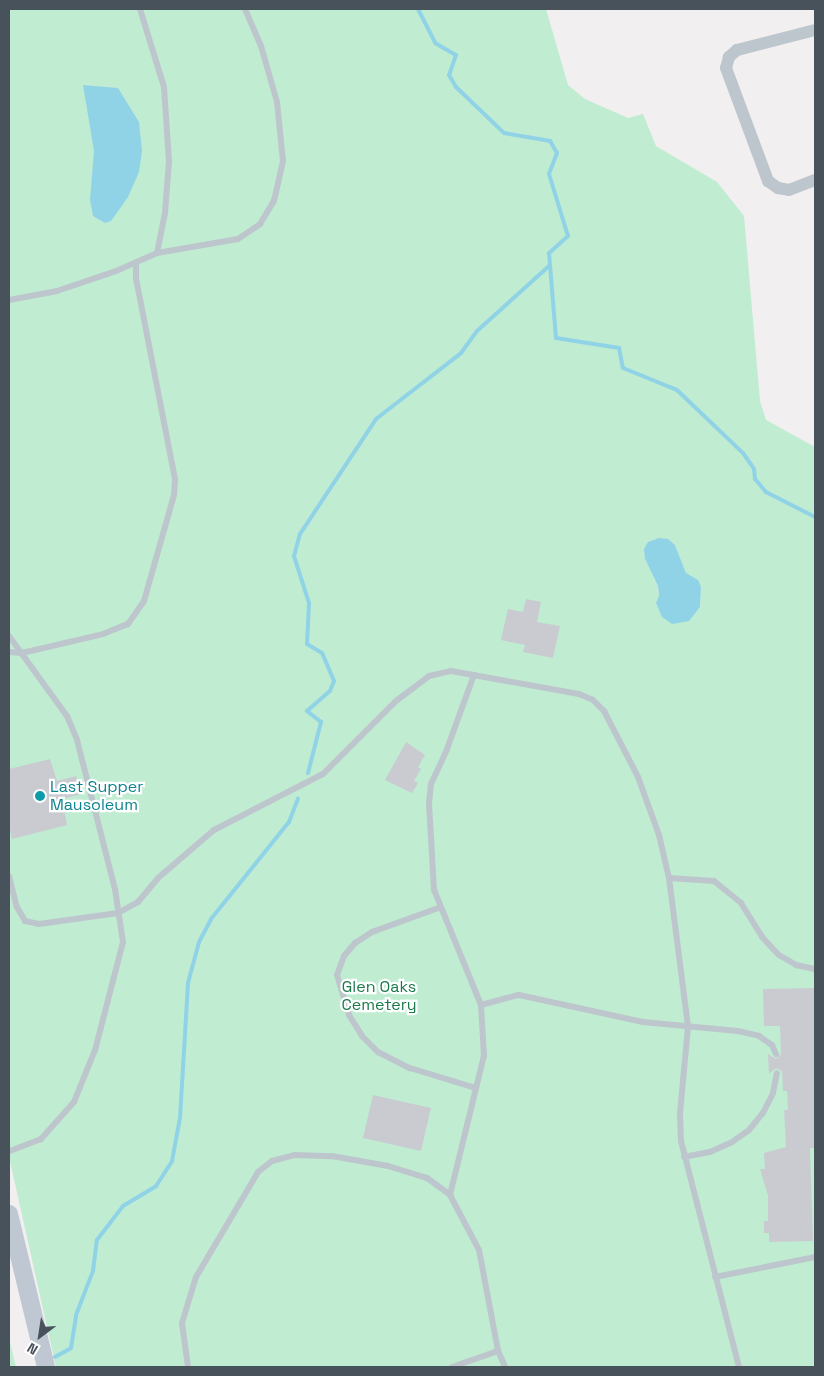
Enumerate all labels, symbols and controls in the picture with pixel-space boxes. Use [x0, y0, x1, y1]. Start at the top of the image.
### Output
place label: Last Supper Mausoleum [50, 777, 143, 815]
marker: Last Supper Mausoleum [34, 790, 46, 802]
park label: Glen Oaks Cemetery [341, 977, 417, 1015]
north arrow [15, 1311, 65, 1361]
text: N [24, 1339, 41, 1359]

